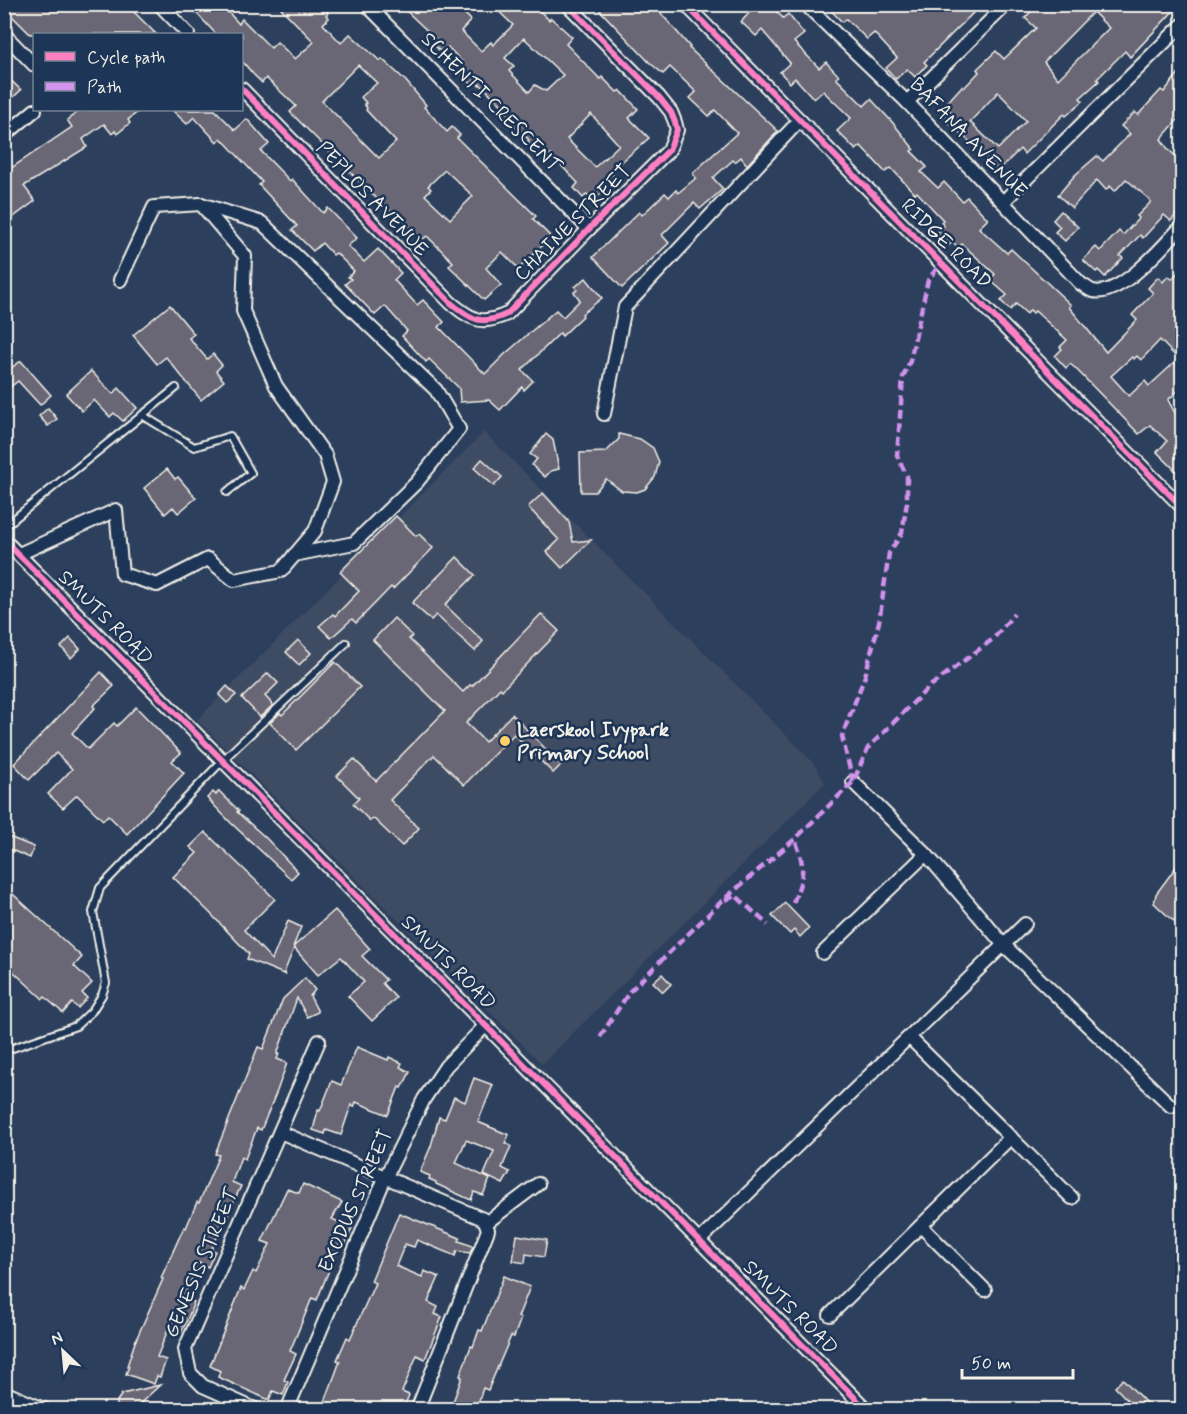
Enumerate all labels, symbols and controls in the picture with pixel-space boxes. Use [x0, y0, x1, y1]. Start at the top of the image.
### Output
street label: SCHENTI CRESCENT [415, 27, 568, 180]
legend [33, 33, 243, 111]
text: Cycle path [87, 46, 165, 70]
street label: BAFANA AVENUE [903, 72, 1033, 204]
text: Path [87, 76, 122, 100]
street label: PEPLOS AVENUE [310, 135, 434, 263]
street label: CHAINE STREET [509, 159, 637, 287]
street label: RIDGE ROAD [895, 193, 997, 295]
street label: SMUTS ROAD [51, 564, 159, 672]
place label: Laerskool Ivypark Primary School [517, 717, 669, 767]
marker: Laerskool Ivypark Primary School [498, 734, 512, 748]
street label: SMUTS ROAD [394, 909, 502, 1017]
street label: EXODUS STREET [312, 1125, 400, 1277]
street label: GENESIS STREET [158, 1183, 246, 1342]
street label: SMUTS ROAD [736, 1254, 844, 1362]
north arrow [33, 1321, 93, 1381]
text: N [48, 1327, 66, 1351]
scale bar [962, 1342, 1073, 1380]
text: 50 m [971, 1352, 1011, 1376]

